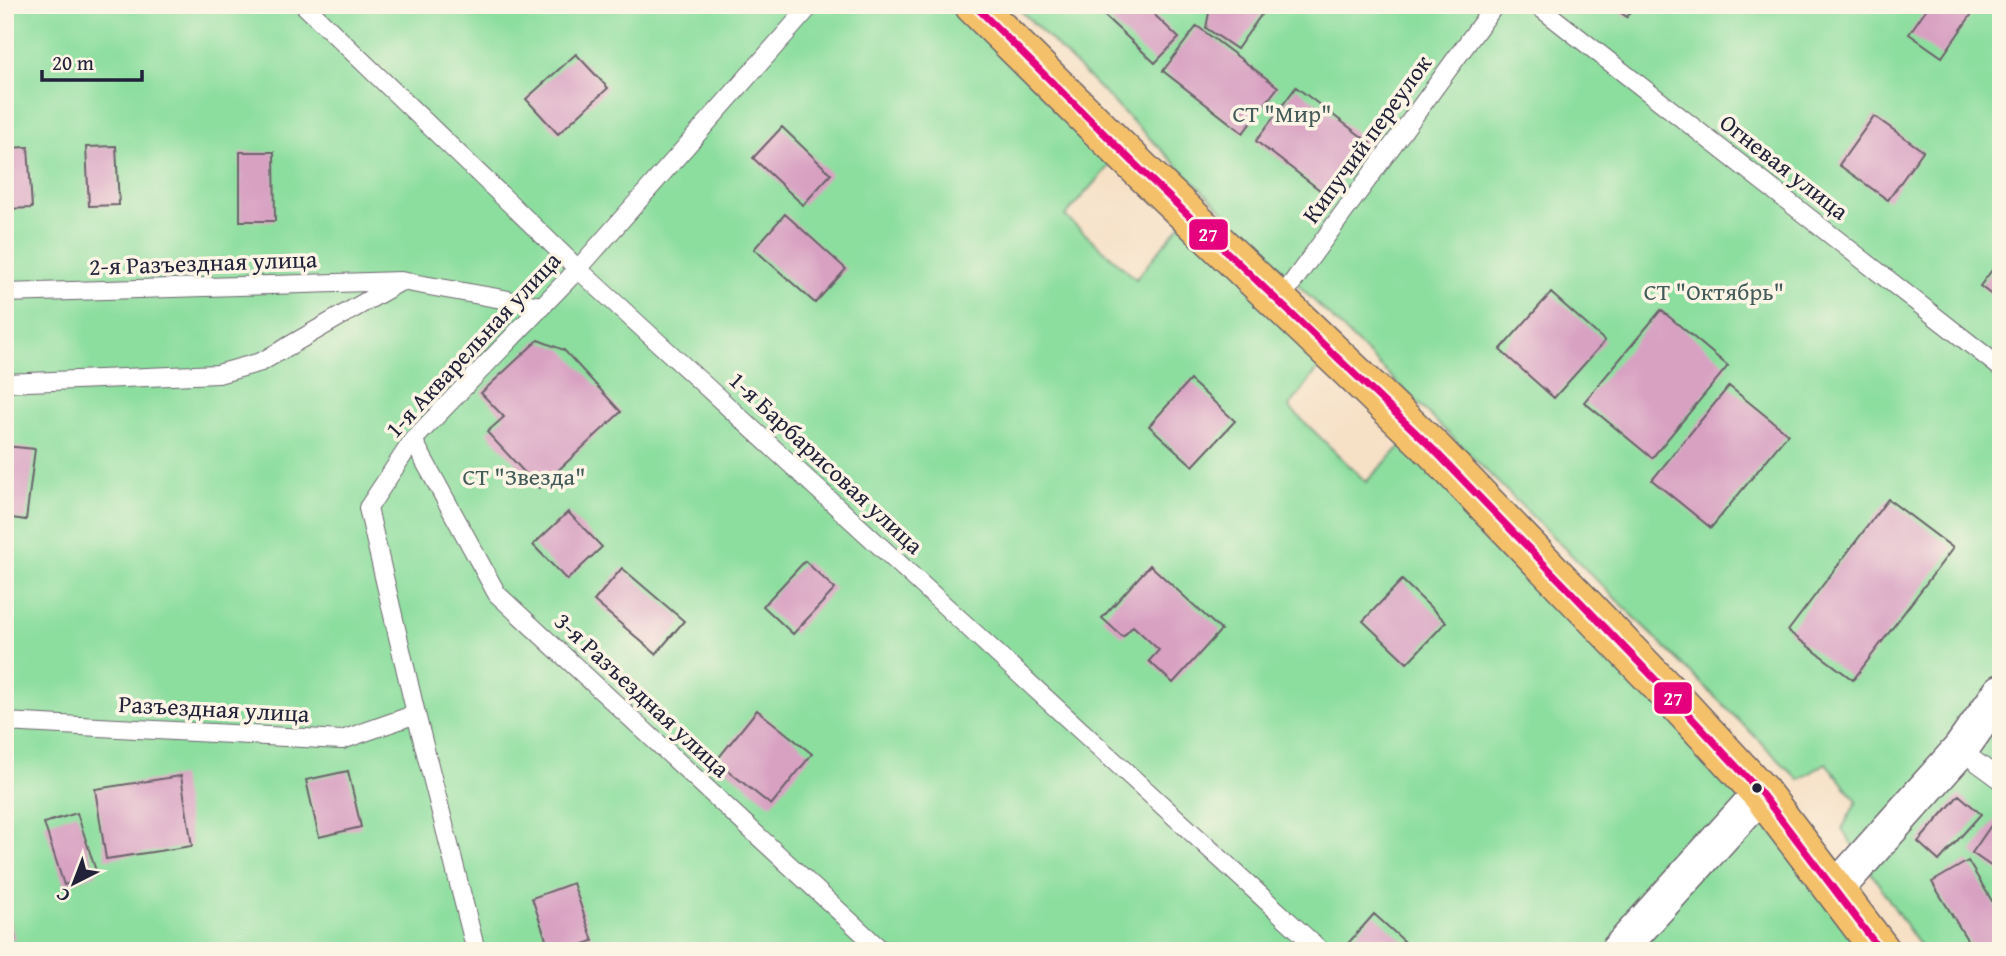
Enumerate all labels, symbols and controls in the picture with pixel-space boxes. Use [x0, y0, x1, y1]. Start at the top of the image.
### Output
scale bar [42, 38, 142, 82]
text: 20 m [52, 47, 94, 78]
street label: Кипучий переулок [1293, 47, 1440, 230]
park label: СТ "Мир" [1233, 96, 1331, 131]
street label: Огневая улица [1712, 105, 1857, 229]
line badge: 27 [1188, 218, 1229, 251]
text: 27 [1198, 220, 1218, 248]
street label: 2-я Разъездная улица [88, 241, 318, 284]
street label: 1-я Акварельная улица [377, 243, 569, 446]
park label: СТ "Октябрь" [1644, 274, 1784, 309]
street label: 1-я Барбарисовая улица [721, 363, 932, 563]
park label: СТ "Звезда" [462, 459, 586, 494]
street label: 3-я Разъездная улица [547, 604, 738, 786]
line badge: 27 [1653, 681, 1693, 715]
text: 27 [1663, 684, 1683, 712]
street label: Разъездная улица [118, 686, 311, 731]
unlabelled marker [1750, 781, 1764, 795]
north arrow [38, 848, 108, 918]
text: С [49, 881, 76, 910]

